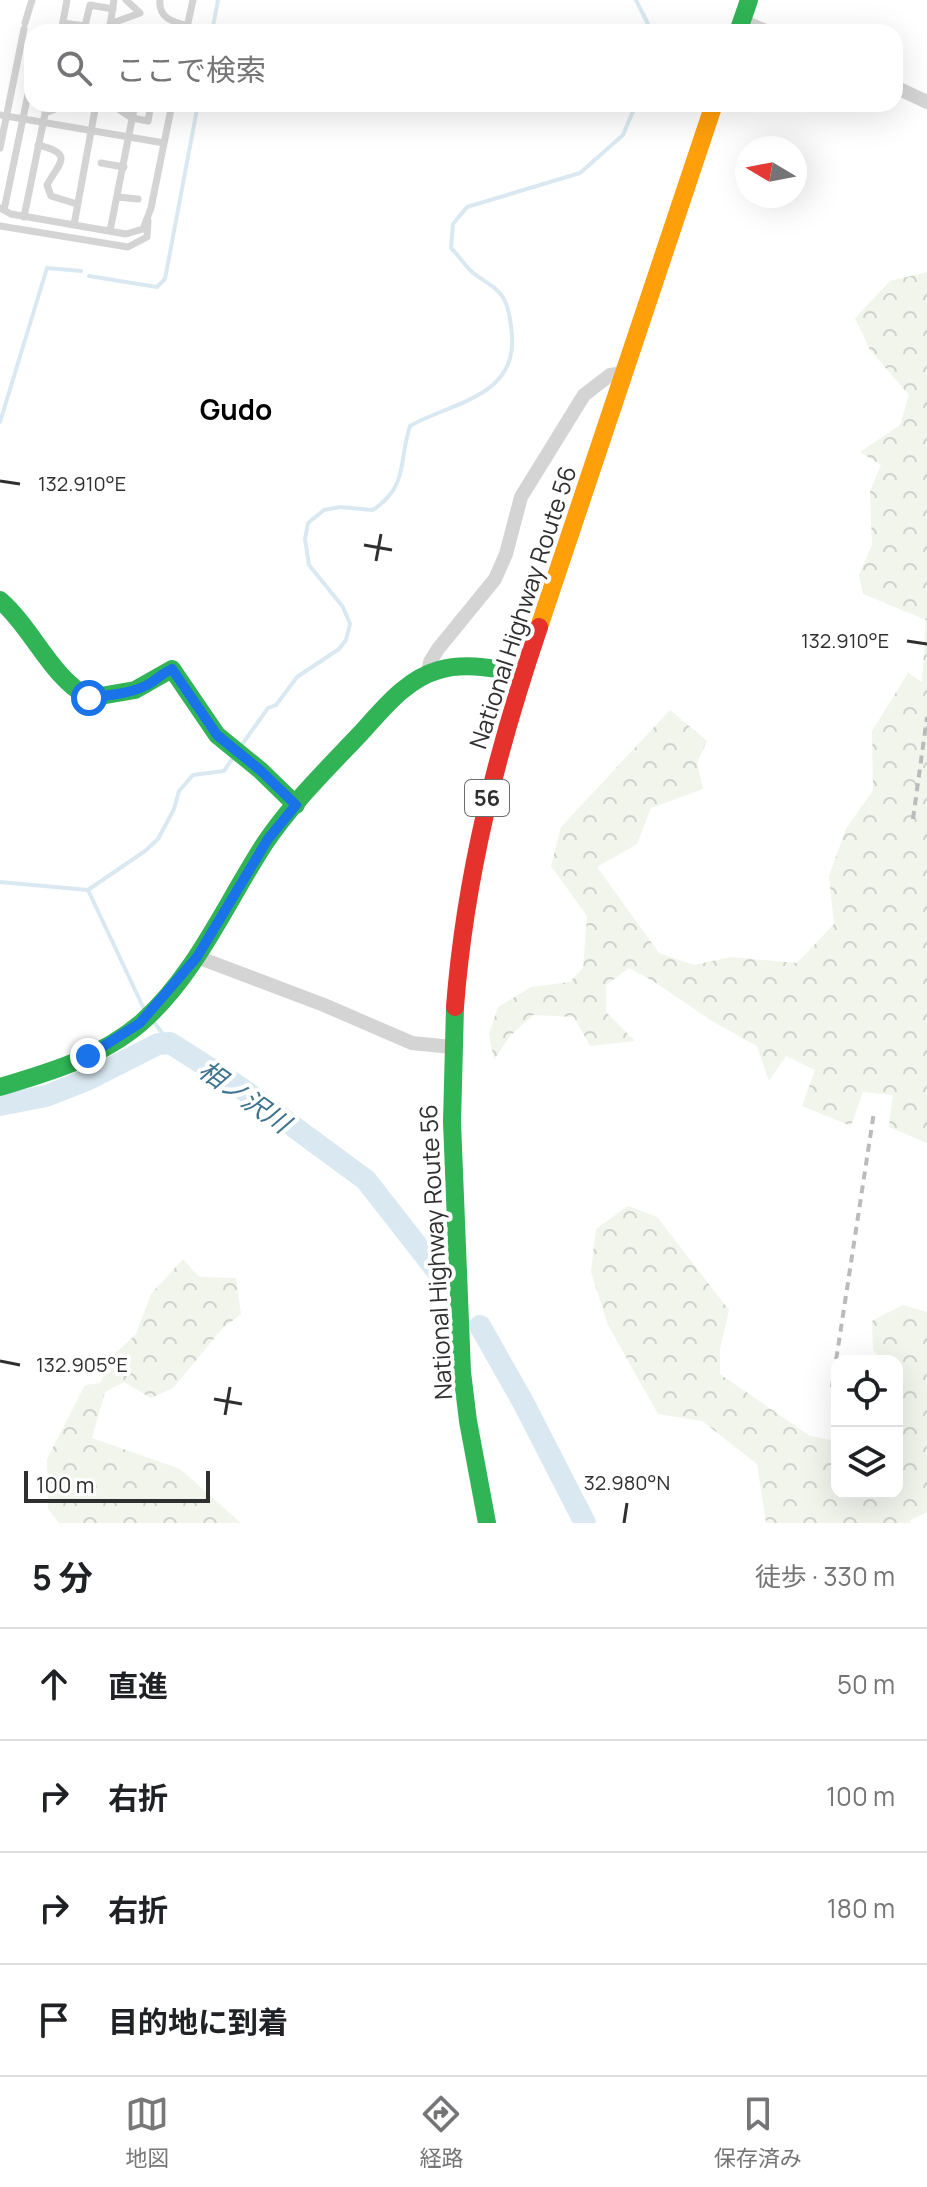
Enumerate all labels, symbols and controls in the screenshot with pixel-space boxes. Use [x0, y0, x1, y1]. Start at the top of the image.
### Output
search box [24, 24, 903, 112]
icon: search [52, 46, 96, 90]
text: ここで検索 [116, 49, 266, 90]
north arrow [735, 136, 807, 208]
district label: Gudo [200, 390, 272, 428]
street label: National Highway Route 56 [461, 461, 583, 753]
text: 132.910°E [38, 470, 126, 497]
text: 132.910°E [801, 627, 889, 654]
route start [71, 680, 107, 716]
road number: 56 [465, 780, 509, 816]
route end [70, 1038, 106, 1074]
water label: 相ノ沢川 [192, 1051, 300, 1142]
street label: National Highway Route 56 [411, 1103, 459, 1401]
text: 132.905°E [36, 1351, 128, 1378]
map controls [831, 1355, 903, 1499]
button: locate [831, 1355, 903, 1427]
button: layers [831, 1427, 903, 1499]
scale bar [24, 1467, 210, 1503]
text: 32.980°N [584, 1469, 670, 1496]
text: 100 m [36, 1470, 94, 1500]
text: 5 分 [32, 1554, 93, 1600]
text: 徒歩 · 330 m [755, 1558, 895, 1594]
icon: ahead [32, 1662, 76, 1706]
text: 直進 [108, 1665, 168, 1706]
text: 50 m [837, 1666, 895, 1702]
icon: right [32, 1774, 76, 1818]
text: 右折 [108, 1777, 168, 1818]
text: 100 m [826, 1778, 895, 1814]
icon: right [32, 1886, 76, 1930]
text: 右折 [108, 1889, 168, 1930]
text: 180 m [827, 1890, 895, 1926]
icon: arrive [32, 1998, 76, 2042]
text: 目的地に到着 [108, 2001, 288, 2042]
tab: 地図 [125, 2092, 169, 2173]
tab: 経路 [419, 2092, 464, 2173]
tab: 保存済み [714, 2092, 802, 2173]

